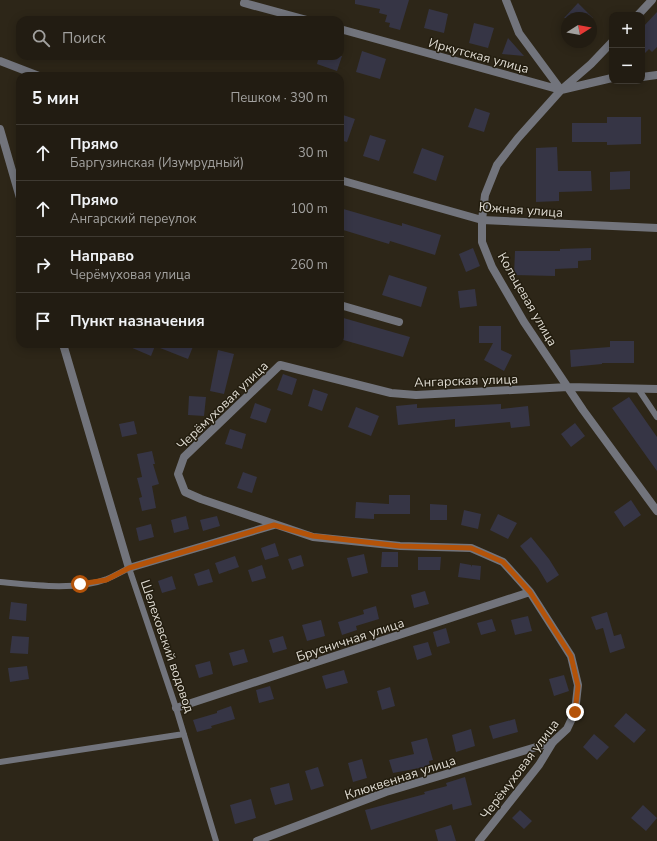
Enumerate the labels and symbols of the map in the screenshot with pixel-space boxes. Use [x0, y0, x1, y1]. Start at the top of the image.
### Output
north arrow [561, 12, 597, 48]
street label: Иркутская улица [426, 34, 531, 78]
street label: Южная улица [478, 198, 564, 222]
street label: Кольцевая улица [493, 249, 561, 350]
street label: Черёмуховая улица [173, 357, 272, 454]
street label: Ангарская улица [414, 370, 518, 392]
route start [71, 575, 89, 593]
street label: Шелеховский водовод [136, 577, 198, 716]
street label: Брусничная улица [294, 614, 407, 666]
route end [566, 703, 584, 721]
street label: Черёмуховая улица [476, 716, 563, 823]
street label: Клюквенная улица [343, 752, 458, 804]

